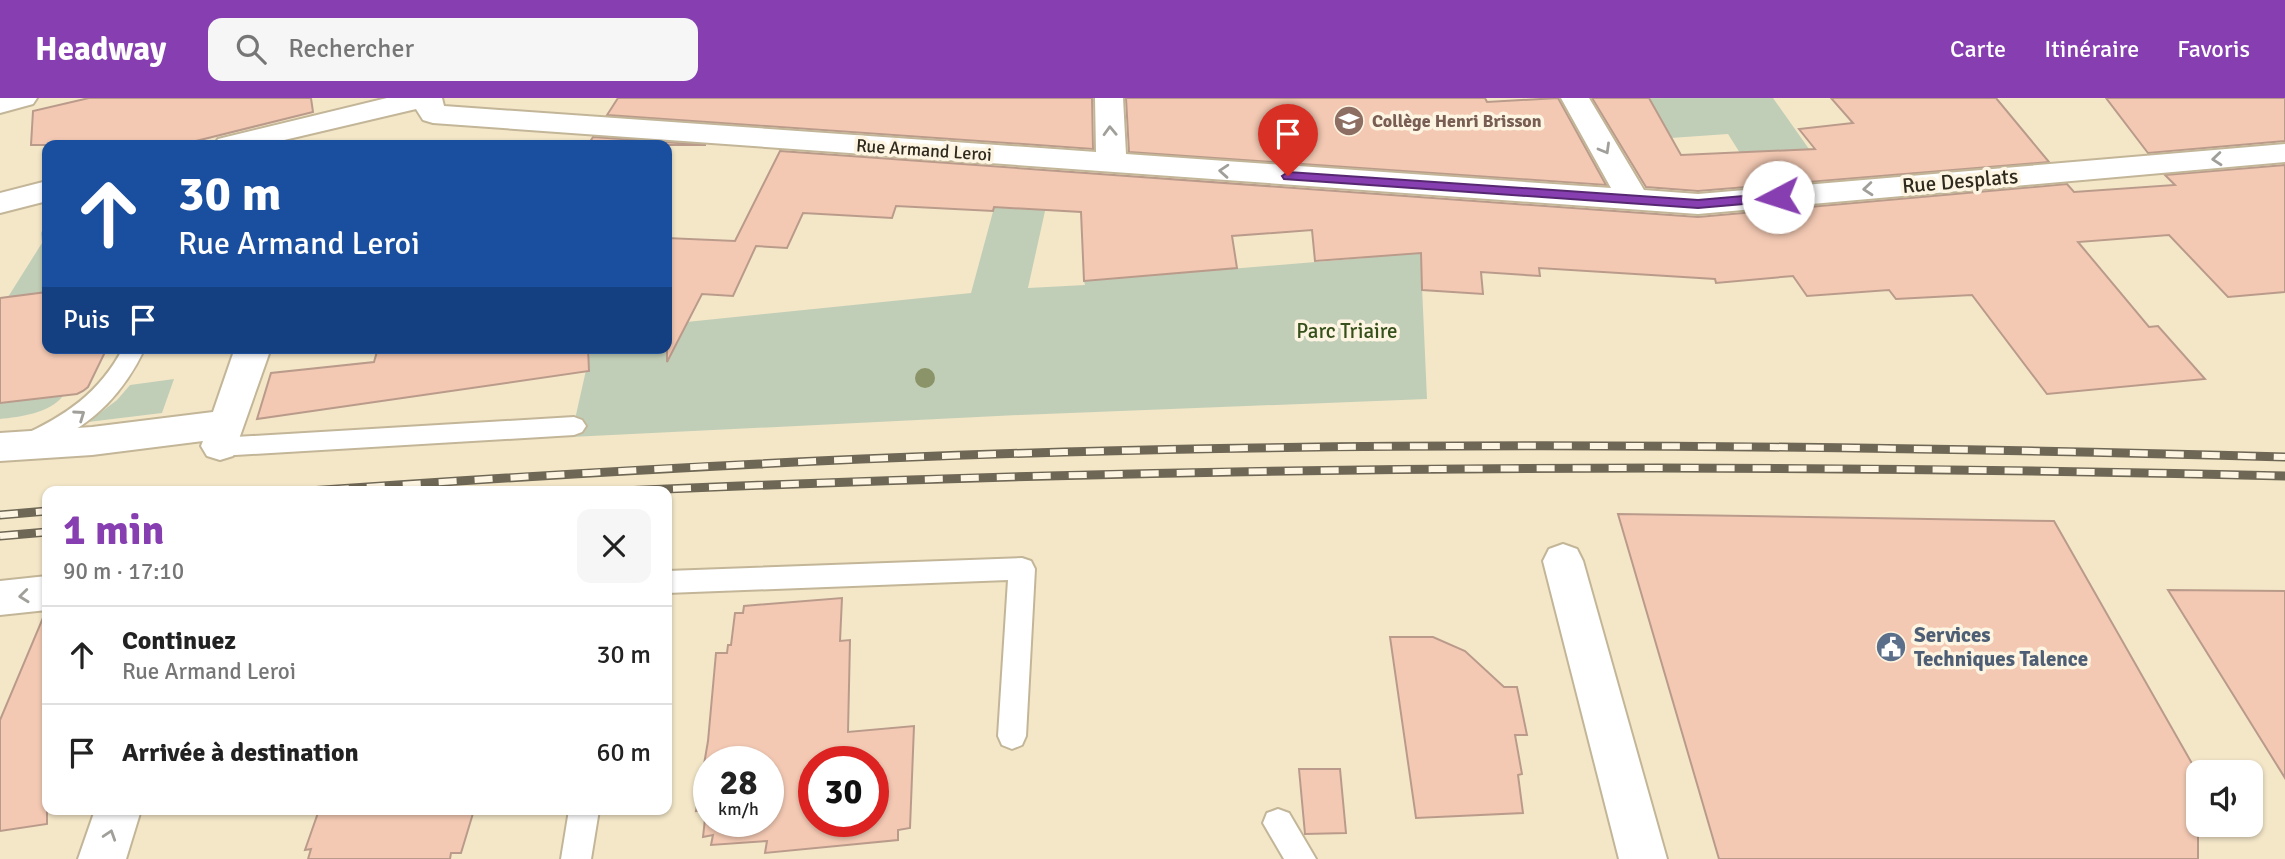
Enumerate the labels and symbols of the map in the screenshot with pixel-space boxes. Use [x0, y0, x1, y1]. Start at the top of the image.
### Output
pin [1258, 104, 1318, 176]
school or university icon: Collège Henri Brisson [1332, 104, 1366, 138]
place label: Collège Henri Brisson [1372, 110, 1542, 132]
one-way arrow [1103, 125, 1118, 136]
street label: Rue Armand Leroi [855, 134, 993, 166]
one-way arrow [1596, 141, 1609, 154]
one-way arrow [2211, 151, 2222, 166]
position arrow [1741, 160, 1815, 234]
street label: Rue Desplats [1901, 163, 2019, 199]
one-way arrow [1218, 164, 1229, 179]
one-way arrow [1863, 181, 1874, 196]
park label: Parc Triaire [1296, 318, 1398, 344]
one-way arrow [72, 411, 85, 423]
one-way arrow [18, 588, 29, 603]
place label: Services Techniques Talence [1914, 622, 2088, 672]
public building icon: Services Techniques Talence [1874, 630, 1908, 664]
speed limit sign: 30 [798, 746, 889, 837]
one-way arrow [102, 829, 116, 841]

